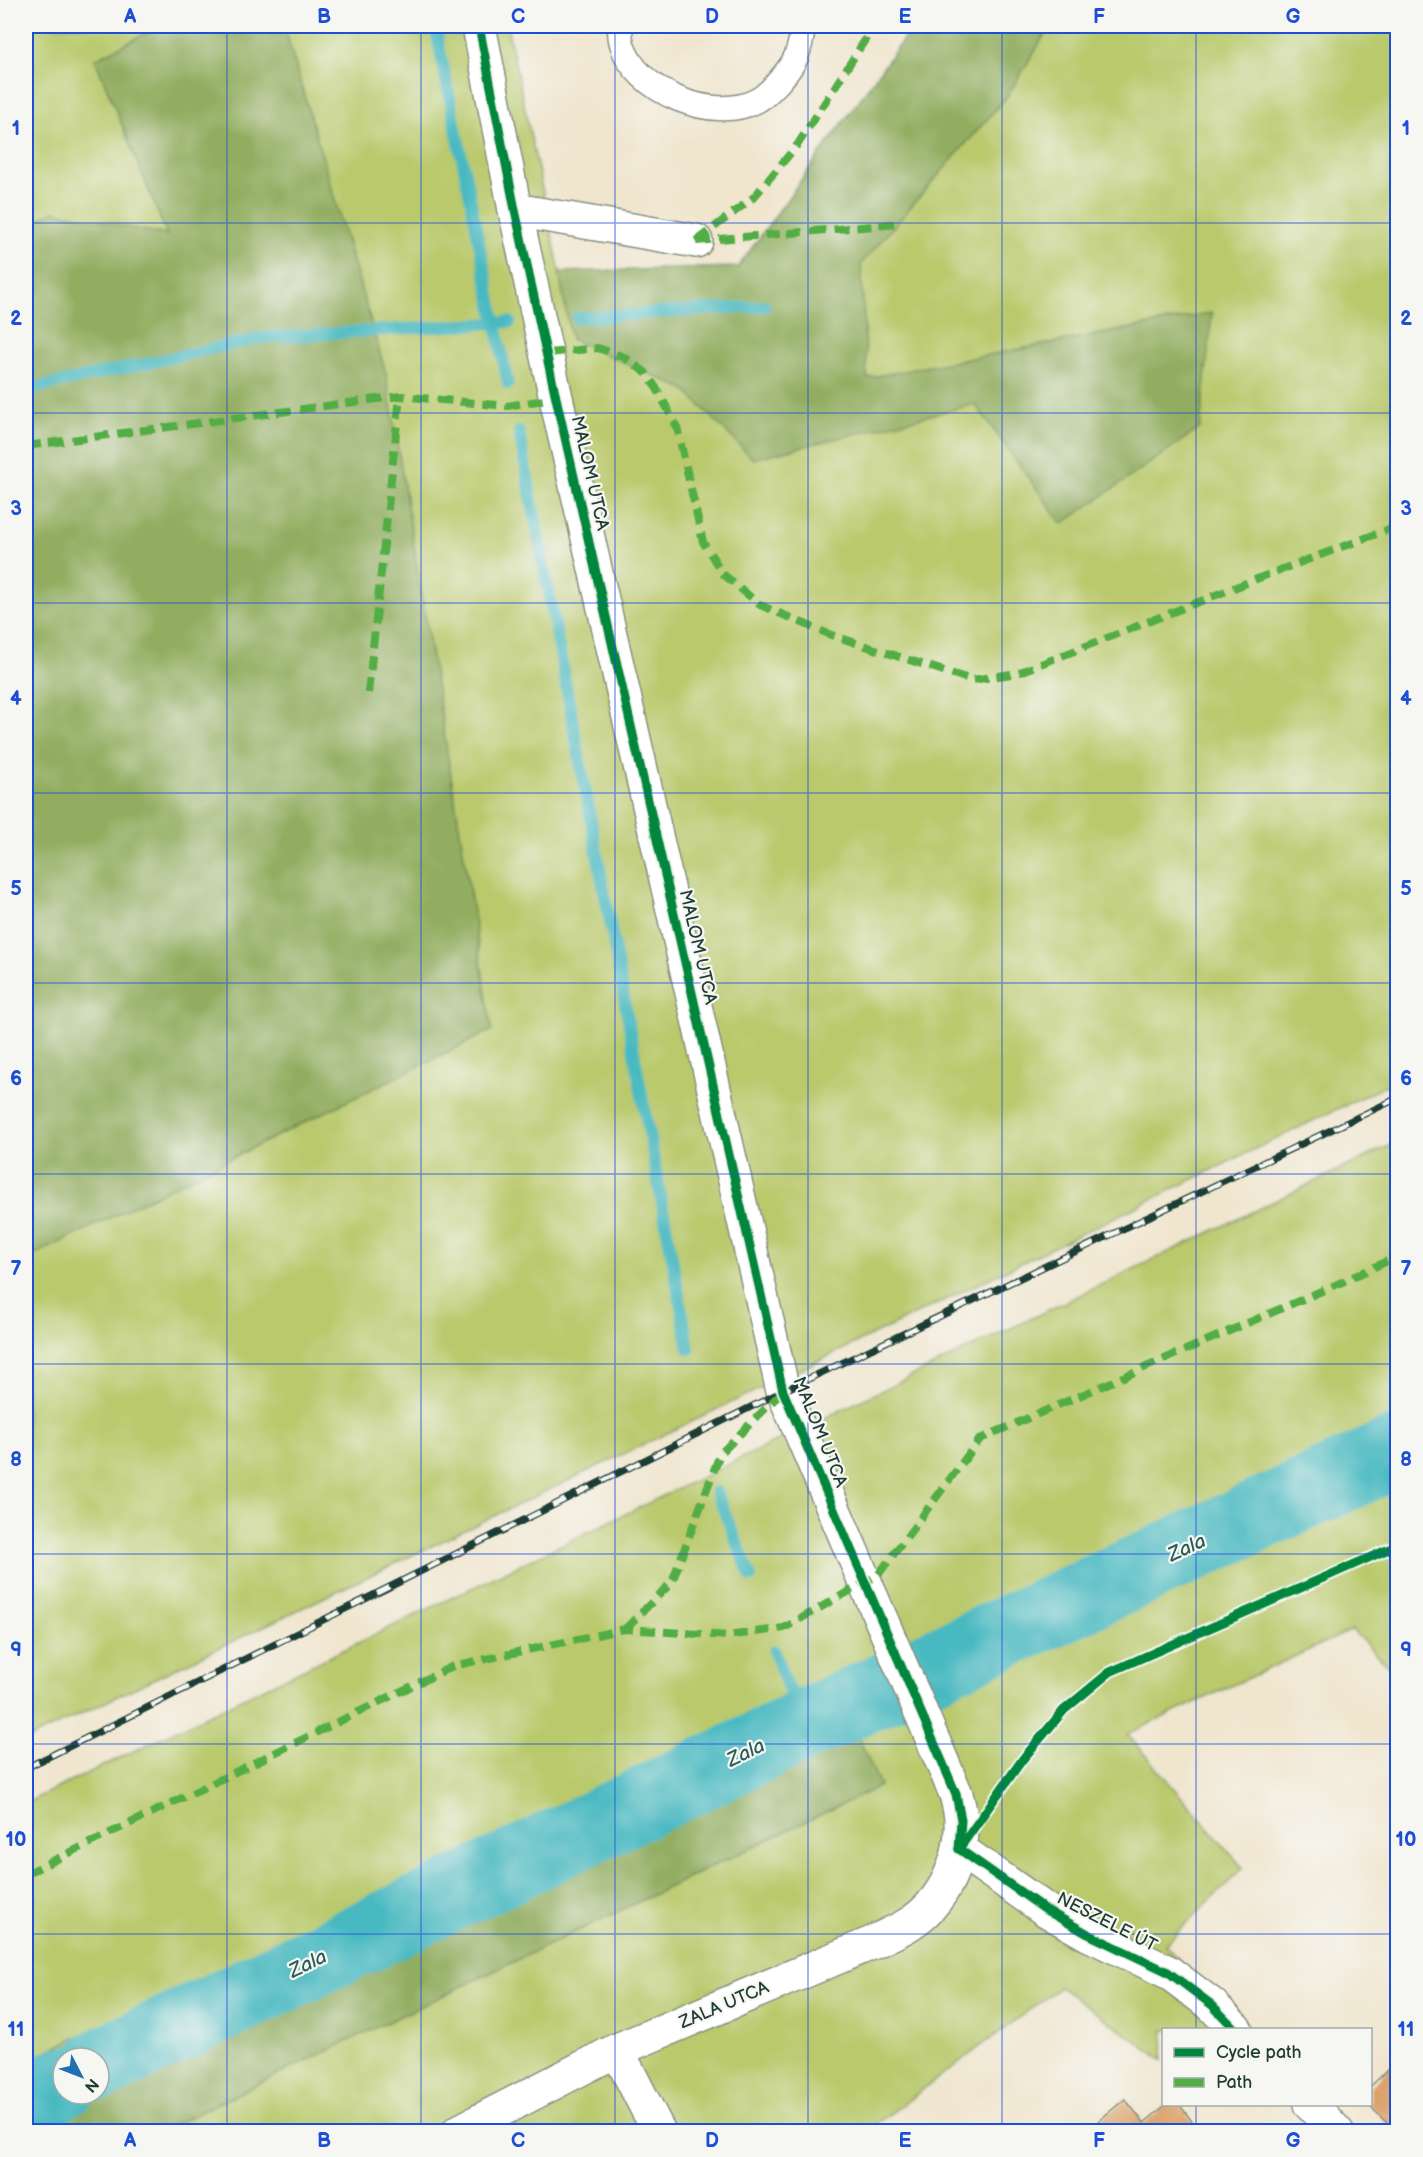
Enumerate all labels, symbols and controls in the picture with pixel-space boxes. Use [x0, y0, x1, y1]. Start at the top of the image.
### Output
text: A [123, 5, 137, 29]
text: B [317, 5, 331, 29]
text: C [511, 5, 525, 29]
text: D [705, 5, 719, 29]
text: E [899, 5, 912, 29]
text: F [1093, 5, 1105, 29]
text: G [1286, 5, 1301, 29]
text: 1 [12, 117, 20, 141]
text: 1 [1402, 117, 1410, 141]
text: 2 [10, 307, 22, 331]
text: 2 [1400, 307, 1412, 331]
street label: MALOM UTCA [567, 414, 613, 532]
text: 3 [10, 497, 22, 521]
text: 3 [1400, 497, 1412, 521]
text: 4 [10, 687, 22, 711]
text: 4 [1400, 687, 1412, 711]
text: 5 [10, 877, 22, 901]
text: 5 [1400, 877, 1412, 901]
street label: MALOM UTCA [675, 888, 721, 1006]
text: 6 [10, 1067, 22, 1091]
text: 6 [1400, 1067, 1412, 1091]
text: 7 [10, 1257, 22, 1281]
text: 7 [1400, 1257, 1412, 1281]
street label: MALOM UTCA [788, 1374, 852, 1490]
text: 8 [10, 1448, 22, 1472]
text: 8 [1400, 1448, 1412, 1472]
water label: Zala [1163, 1529, 1210, 1568]
text: 9 [10, 1638, 22, 1662]
text: 9 [1400, 1638, 1412, 1662]
water label: Zala [722, 1734, 769, 1773]
text: 10 [6, 1828, 26, 1852]
text: 10 [1396, 1828, 1416, 1852]
street label: NESZELE ÚT [1053, 1886, 1162, 1956]
water label: Zala [284, 1945, 331, 1984]
street label: ZALA UTCA [675, 1977, 772, 2034]
text: 11 [8, 2018, 24, 2042]
text: 11 [1398, 2018, 1414, 2042]
legend [1162, 2028, 1372, 2106]
text: Cycle path [1216, 2042, 1302, 2063]
north arrow [51, 2046, 111, 2106]
text: Path [1216, 2072, 1252, 2093]
text: N [80, 2074, 102, 2096]
text: A [123, 2129, 137, 2153]
text: B [317, 2129, 331, 2153]
text: C [511, 2129, 525, 2153]
text: D [705, 2129, 719, 2153]
text: E [899, 2129, 912, 2153]
text: F [1093, 2129, 1105, 2153]
text: G [1286, 2129, 1301, 2153]

